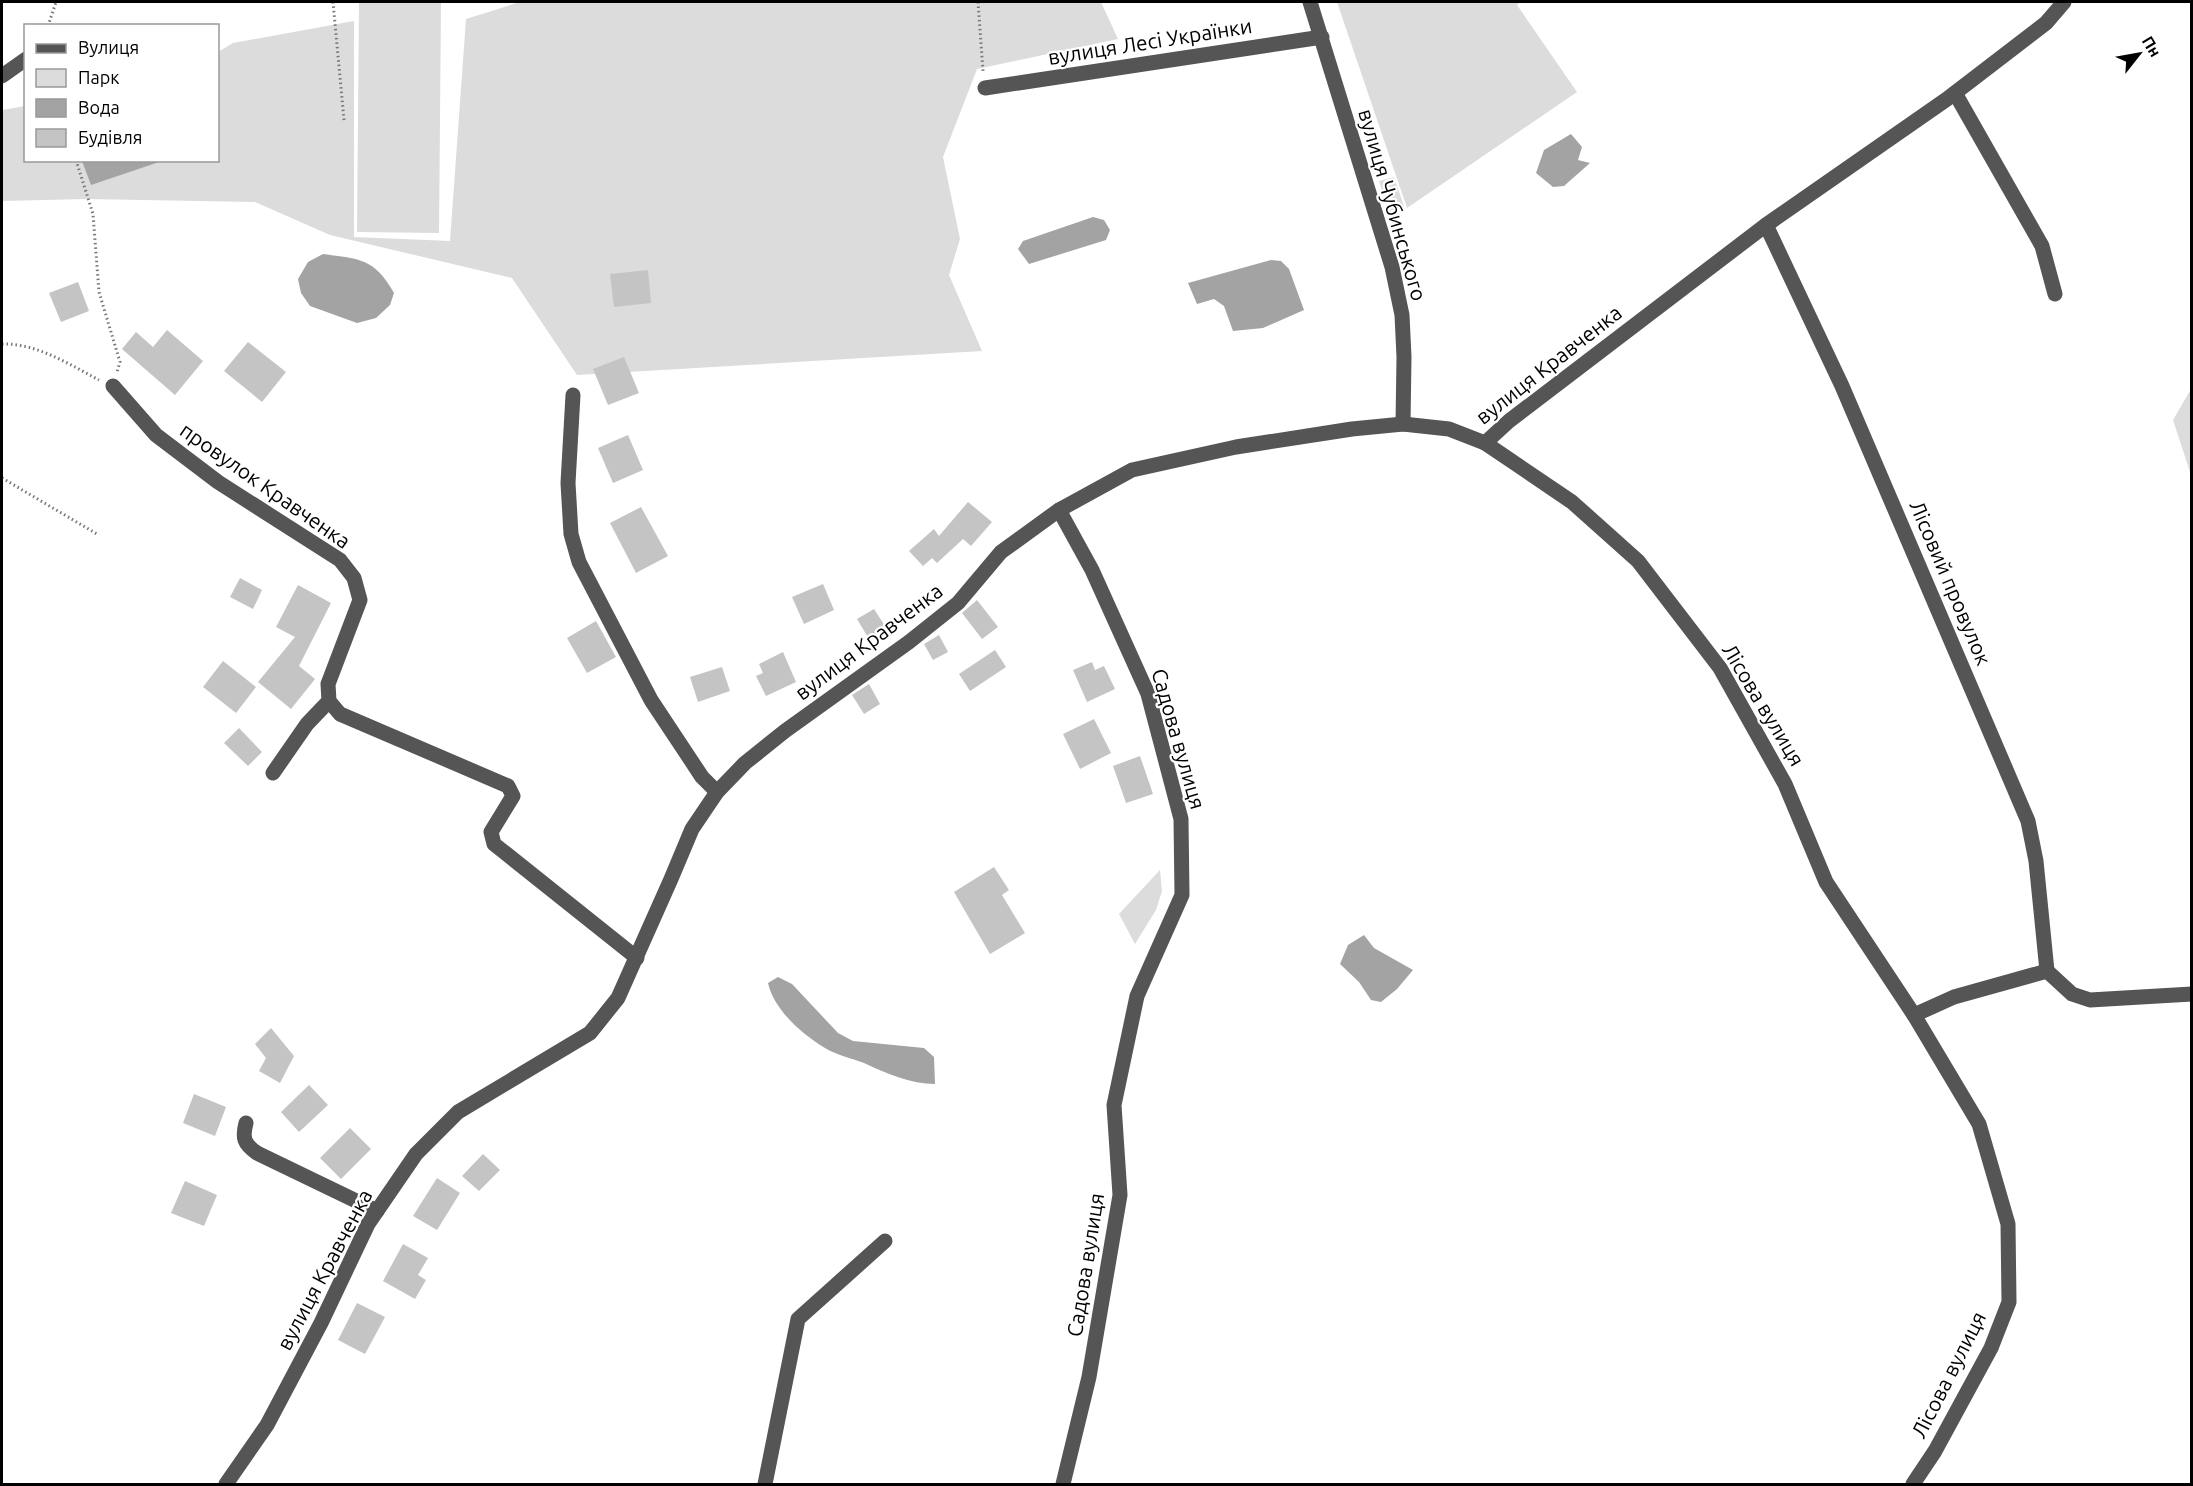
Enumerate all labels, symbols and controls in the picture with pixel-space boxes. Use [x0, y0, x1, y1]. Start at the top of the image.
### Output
street label: вулиця Лесі Українки [1046, 13, 1254, 69]
legend [24, 24, 219, 162]
north arrow [2109, 24, 2169, 84]
text: Пн [2139, 33, 2165, 60]
text: Вулиця [78, 37, 139, 57]
text: Парк [78, 67, 119, 87]
text: Вода [78, 97, 120, 117]
street label: вулиця Чубинського [1354, 106, 1432, 303]
text: Будівля [78, 127, 143, 147]
street label: вулиця Кравченка [1471, 300, 1626, 429]
street label: провулок Кравченка [176, 417, 355, 553]
street label: Лісовий провулок [1905, 497, 1996, 669]
street label: вулиця Кравченка [790, 578, 947, 704]
street label: Лісова вулиця [1718, 639, 1810, 770]
street label: Садова вулиця [1147, 666, 1210, 812]
street label: вулиця Кравченка [272, 1185, 377, 1354]
street label: Садова вулиця [1062, 1191, 1108, 1338]
street label: Лісова вулиця [1906, 1307, 1990, 1442]

